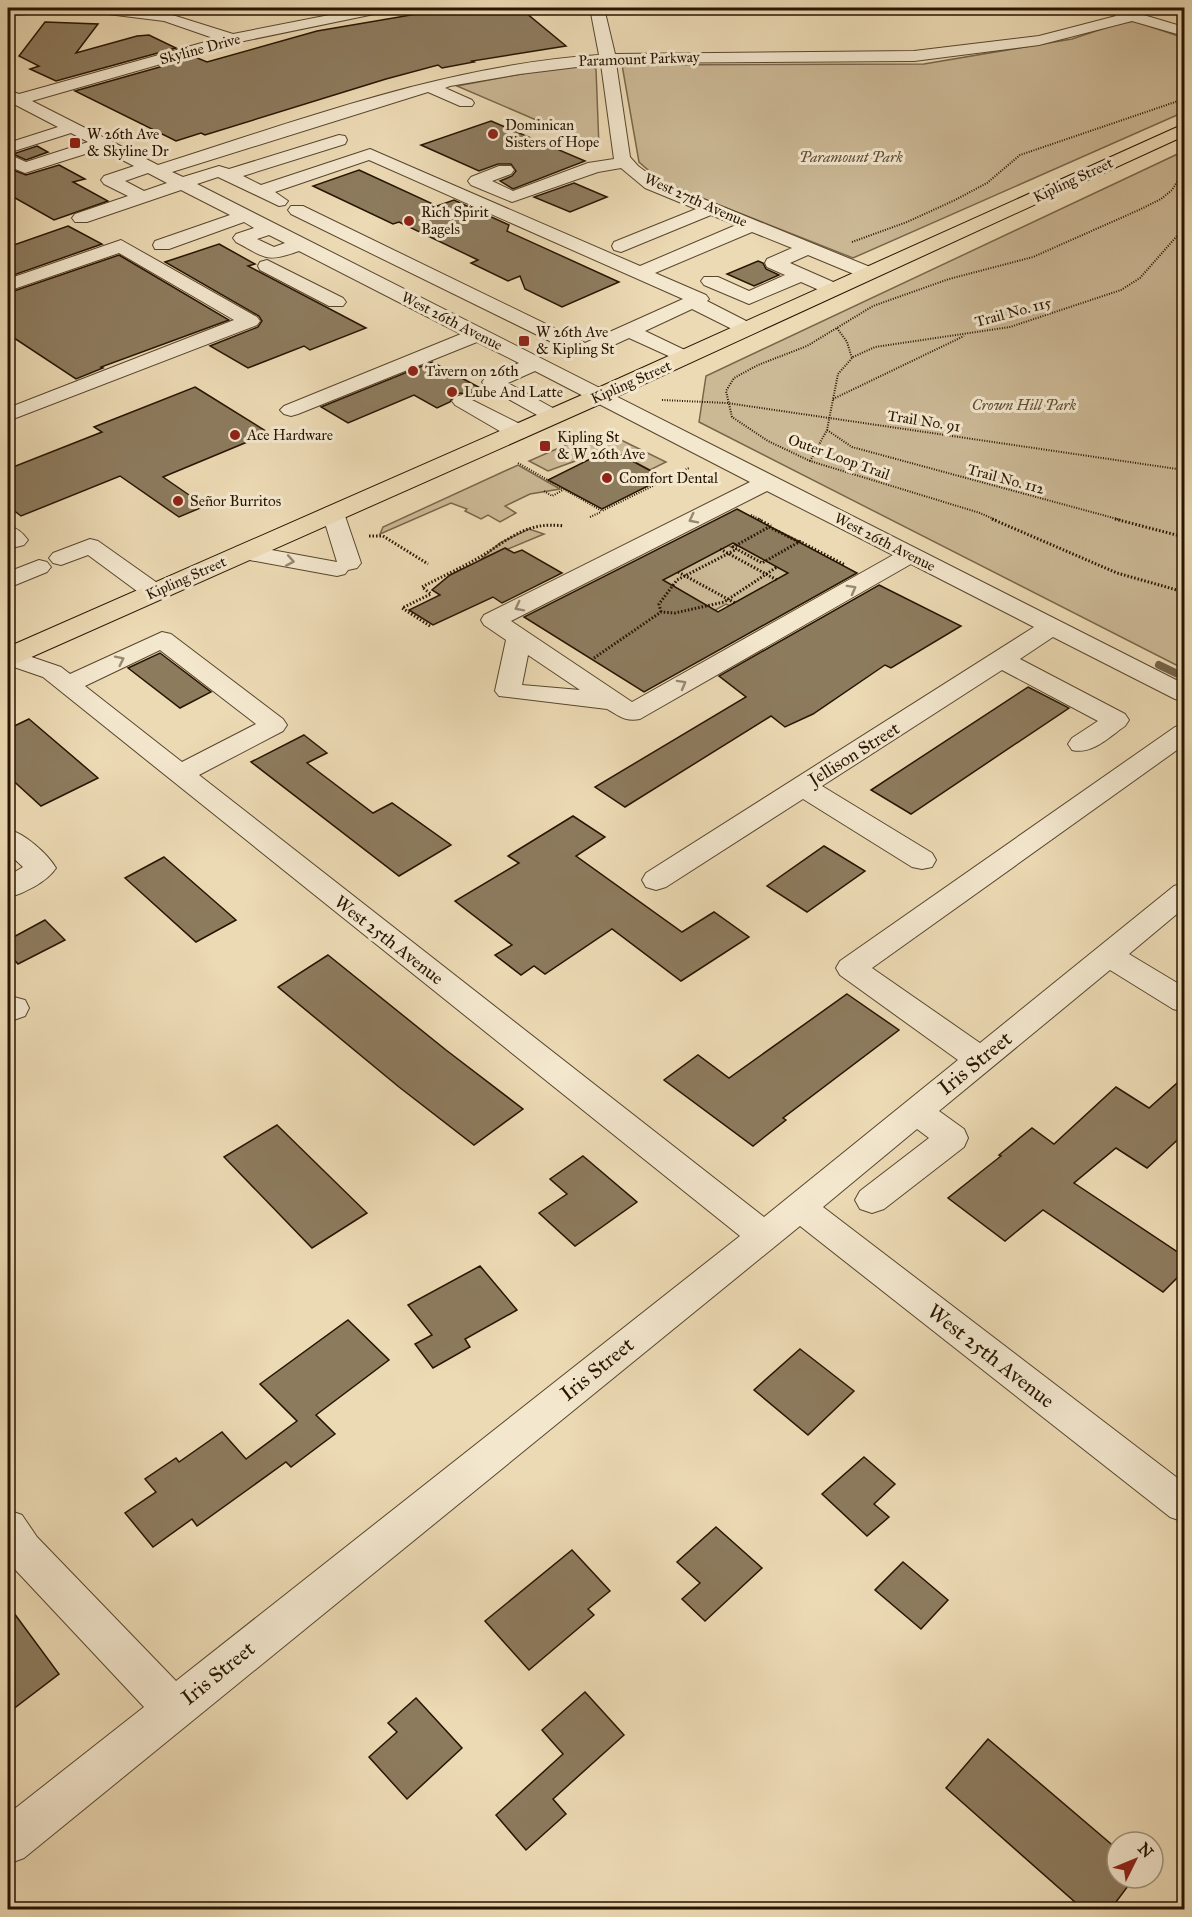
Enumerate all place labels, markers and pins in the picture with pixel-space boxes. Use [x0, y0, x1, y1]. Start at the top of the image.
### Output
place label: Dominican Sisters of Hope [505, 116, 599, 151]
place label: W 26th Ave & Skyline Dr [87, 125, 169, 160]
marker: Dominican Sisters of Hope [486, 127, 500, 141]
marker: W 26th Ave & Skyline Dr [68, 136, 82, 150]
place label: Rich Spirit Bagels [421, 203, 489, 238]
marker: Rich Spirit Bagels [402, 214, 416, 228]
place label: W 26th Ave & Kipling St [536, 323, 615, 358]
marker: W 26th Ave & Kipling St [517, 334, 531, 348]
place label: Tavern on 26th [425, 362, 519, 380]
marker: Tavern on 26th [406, 364, 420, 378]
place label: Lube And Latte [464, 383, 563, 401]
marker: Lube And Latte [445, 385, 459, 399]
place label: Ace Hardware [246, 426, 333, 444]
marker: Ace Hardware [228, 428, 242, 442]
place label: Kipling St & W 26th Ave [557, 428, 645, 463]
marker: Kipling St & W 26th Ave [538, 439, 552, 453]
place label: Comfort Dental [619, 469, 719, 487]
marker: Comfort Dental [600, 471, 614, 485]
place label: Señor Burritos [190, 492, 281, 510]
marker: Señor Burritos [171, 494, 185, 508]

